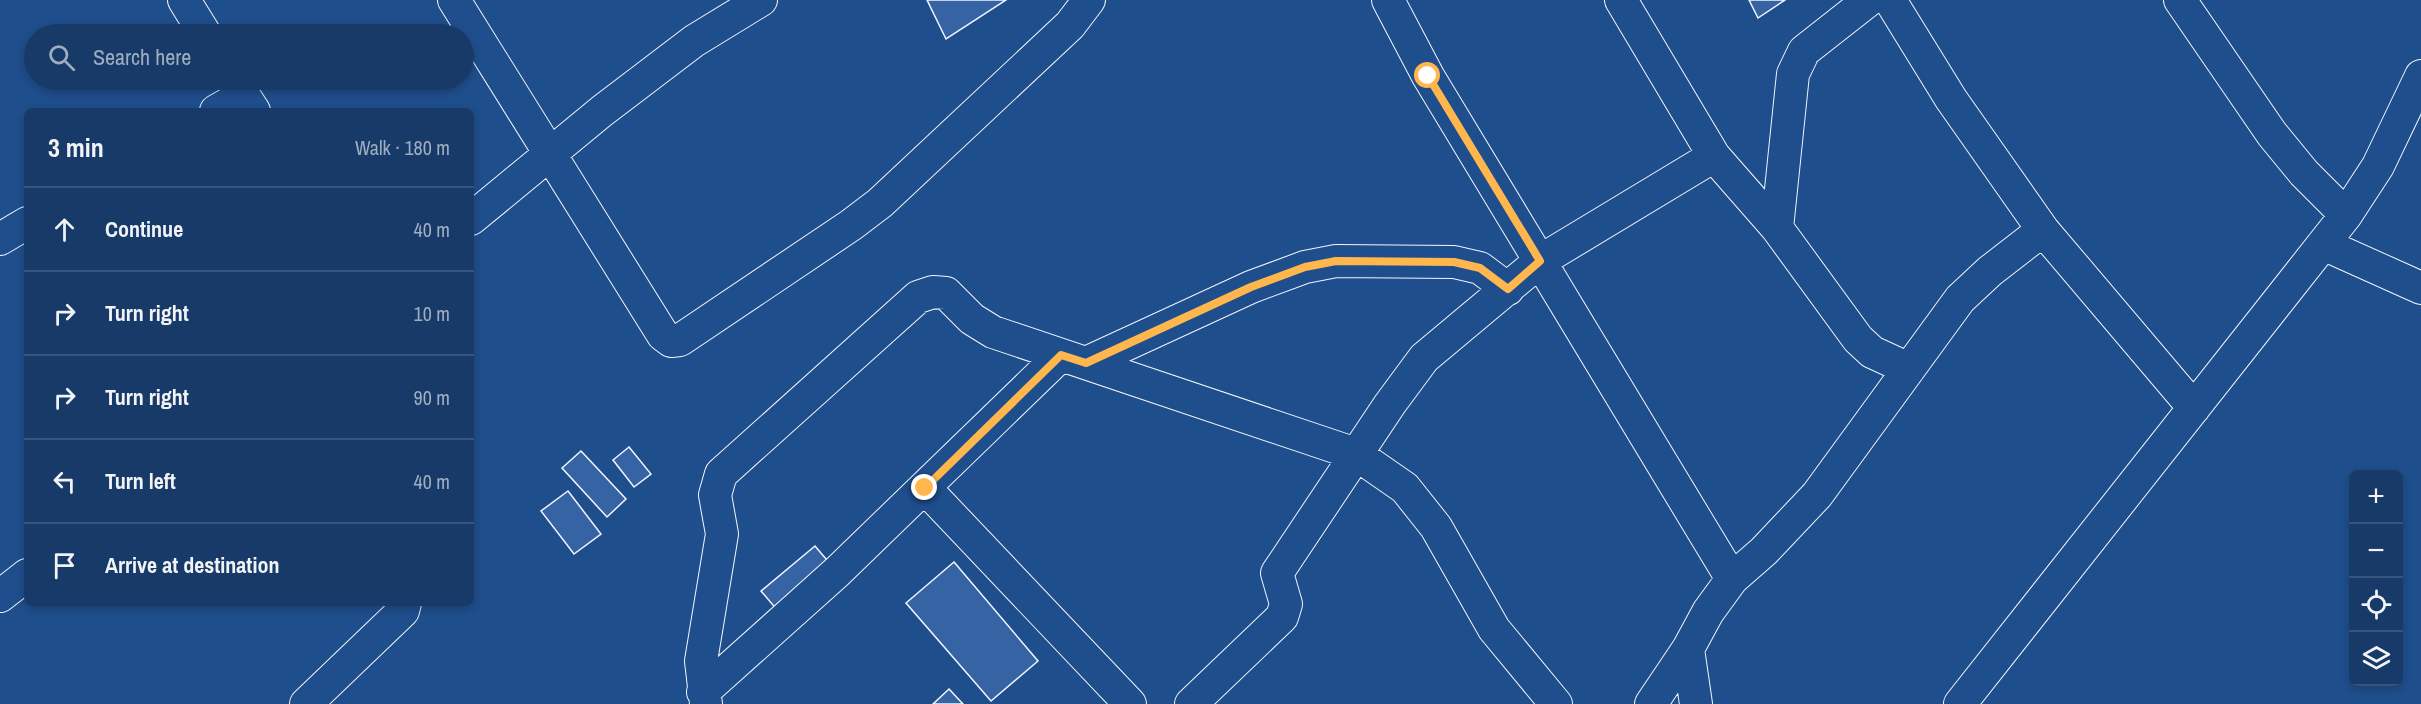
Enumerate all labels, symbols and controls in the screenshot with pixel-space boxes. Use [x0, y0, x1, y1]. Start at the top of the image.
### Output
search box [24, 24, 474, 90]
icon: search [45, 41, 78, 74]
text: Search here [93, 42, 191, 72]
route start [1414, 62, 1440, 88]
text: 3 min [48, 130, 104, 165]
text: Walk · 180 m [355, 134, 450, 161]
icon: ahead [48, 213, 81, 246]
text: Continue [105, 214, 183, 244]
text: 40 m [414, 216, 450, 243]
icon: right [48, 297, 81, 330]
text: Turn right [105, 298, 189, 328]
text: 10 m [414, 300, 450, 327]
icon: right [48, 381, 81, 414]
text: Turn right [105, 382, 189, 412]
text: 90 m [414, 384, 450, 411]
icon: left [48, 465, 81, 498]
text: Turn left [105, 466, 176, 496]
text: 40 m [414, 468, 450, 495]
map controls [2349, 470, 2403, 686]
button: + [2349, 470, 2403, 524]
route end [911, 474, 937, 500]
button: − [2349, 524, 2403, 578]
icon: arrive [48, 549, 81, 582]
text: Arrive at destination [105, 550, 279, 580]
button: locate [2349, 578, 2403, 632]
button: layers [2349, 632, 2403, 686]

